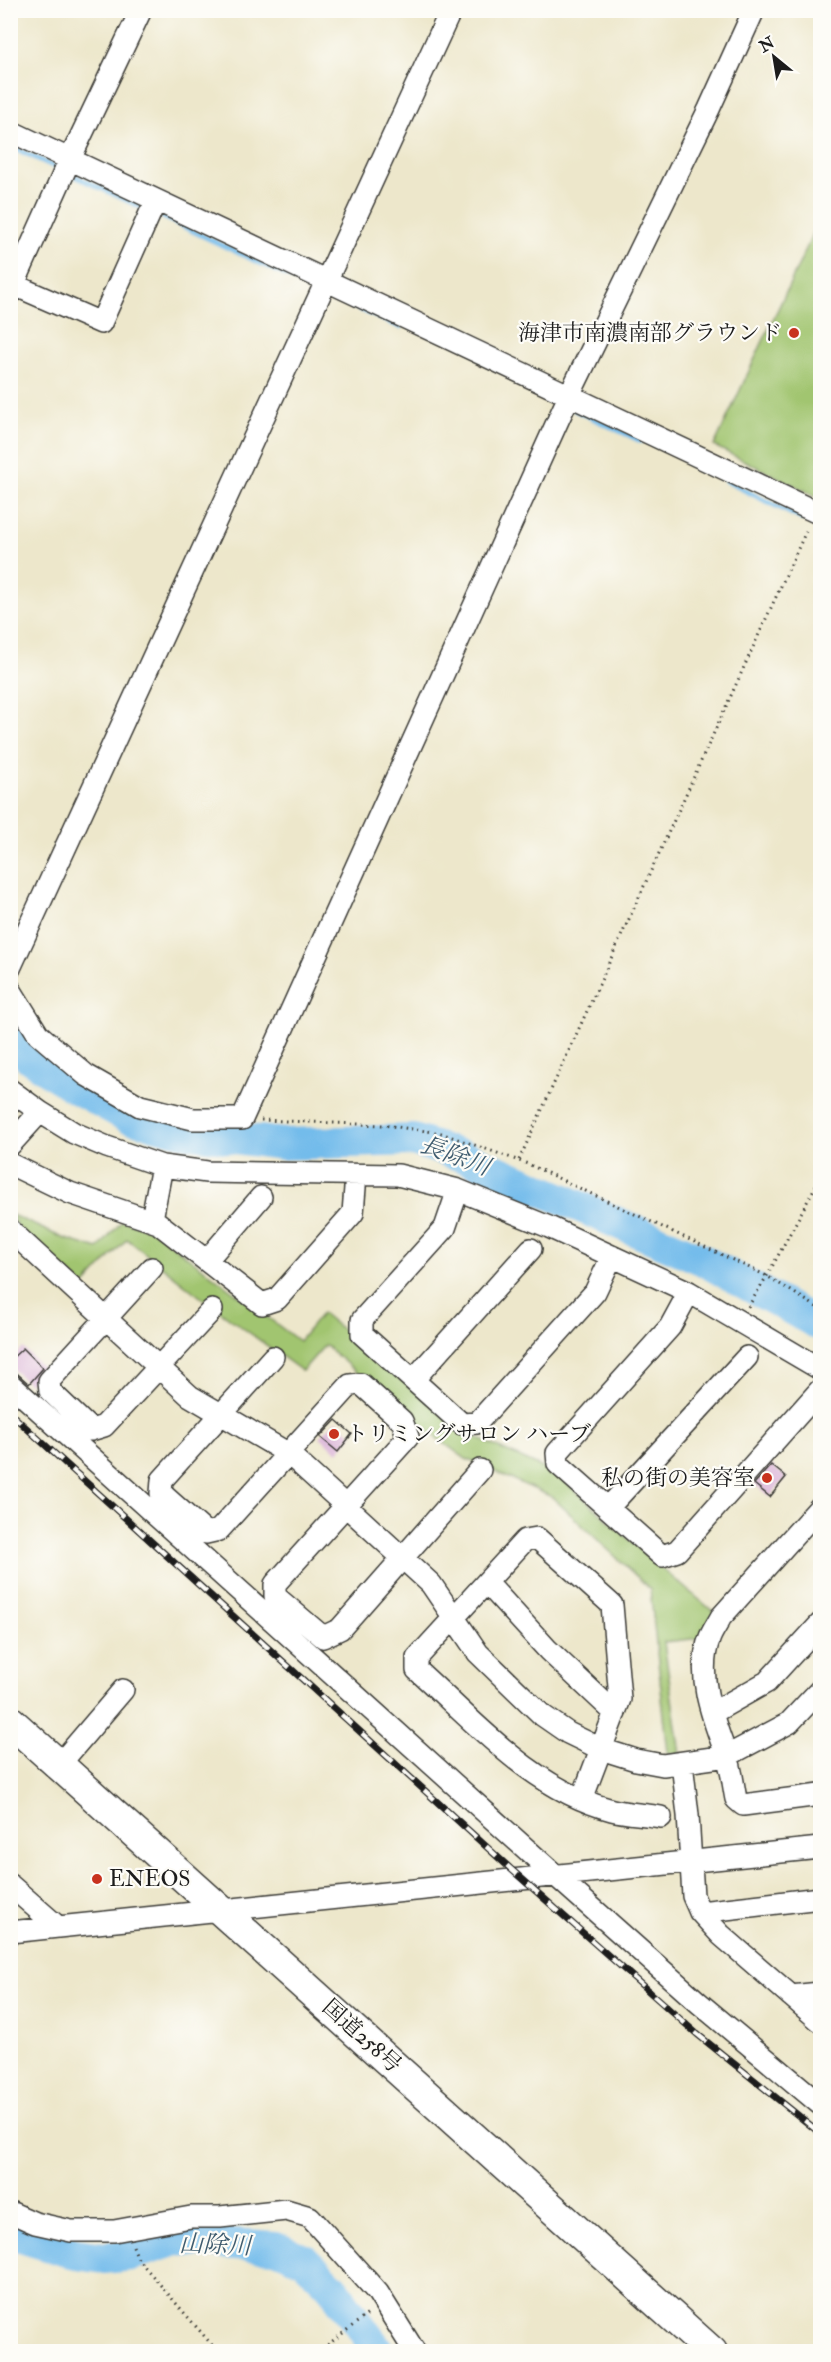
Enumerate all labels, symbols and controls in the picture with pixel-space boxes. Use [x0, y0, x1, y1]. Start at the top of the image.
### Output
north arrow [744, 27, 804, 87]
text: N [755, 32, 779, 58]
place label: 海津市南濃南部グラウンド [518, 319, 782, 347]
marker: 海津市南濃南部グラウンド [787, 326, 801, 340]
water label: 長除川 [416, 1129, 497, 1184]
place label: トリミングサロン ハーブ [346, 1420, 591, 1448]
marker: トリミングサロン ハーブ [327, 1427, 341, 1441]
place label: 私の街の美容室 [601, 1464, 755, 1492]
marker: 私の街の美容室 [760, 1471, 774, 1485]
place label: ENEOS [109, 1865, 191, 1893]
marker: ENEOS [90, 1872, 104, 1886]
street label: 国道258号 [317, 1993, 407, 2079]
water label: 山除川 [178, 2228, 255, 2262]

